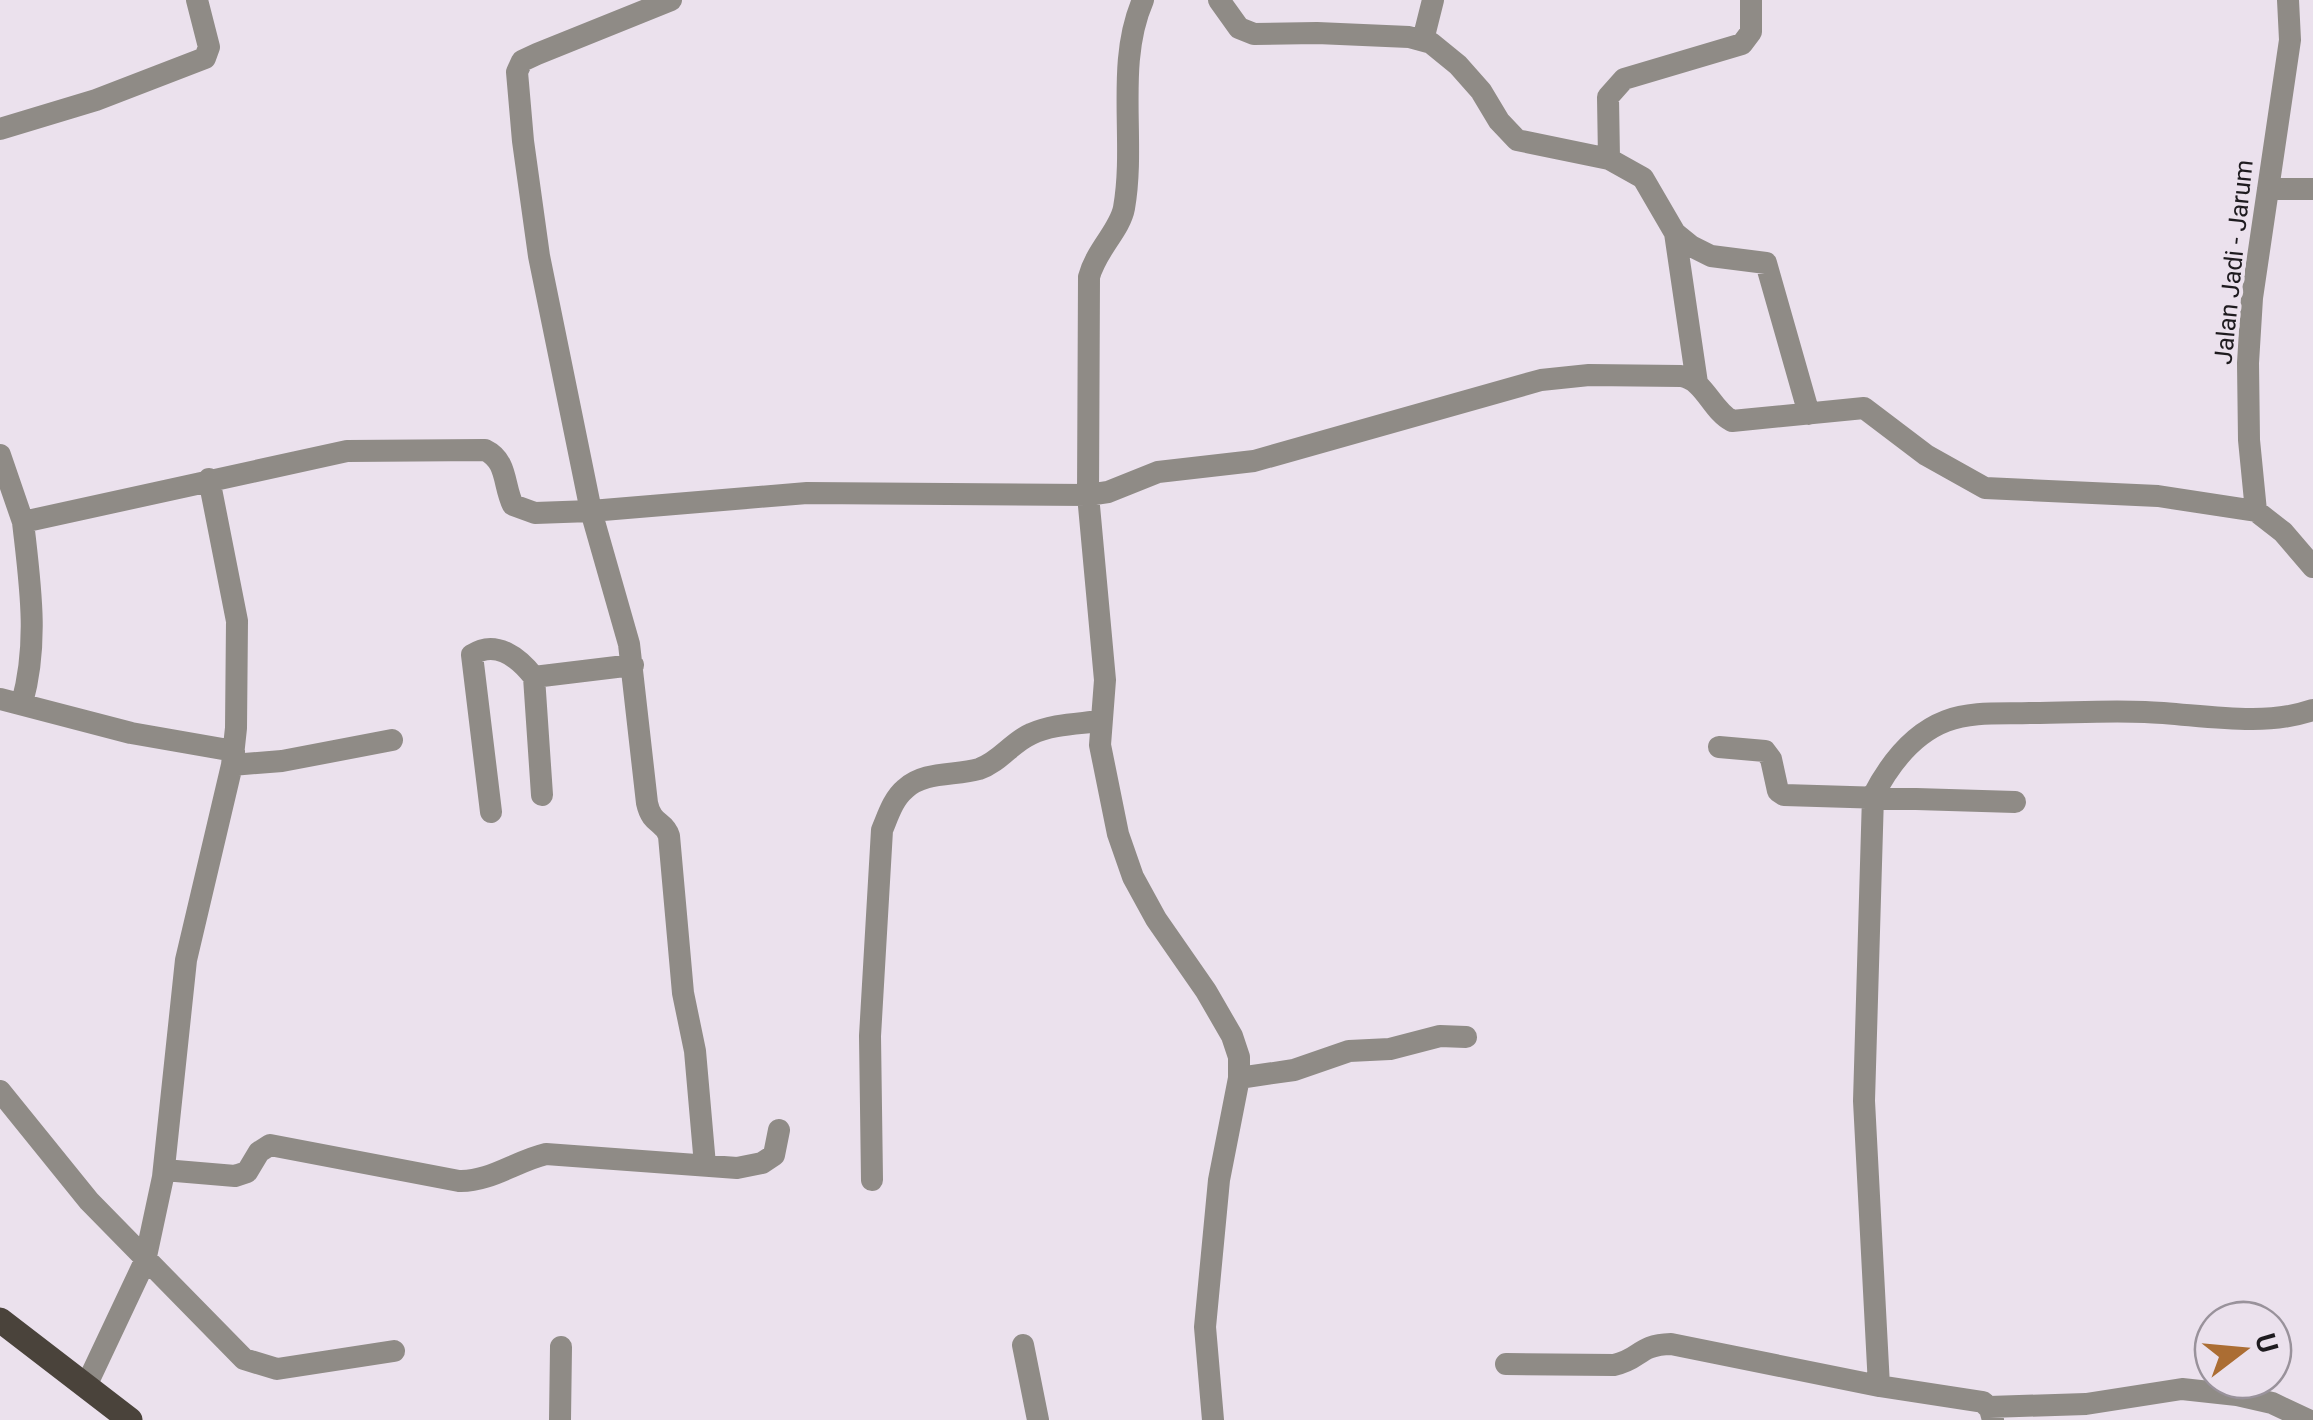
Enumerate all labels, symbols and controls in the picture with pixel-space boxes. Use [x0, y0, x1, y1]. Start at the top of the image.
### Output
street label: Jalan Jadi - Jarum [2208, 158, 2259, 366]
north arrow [2193, 1300, 2293, 1400]
text: U [2248, 1330, 2285, 1357]

